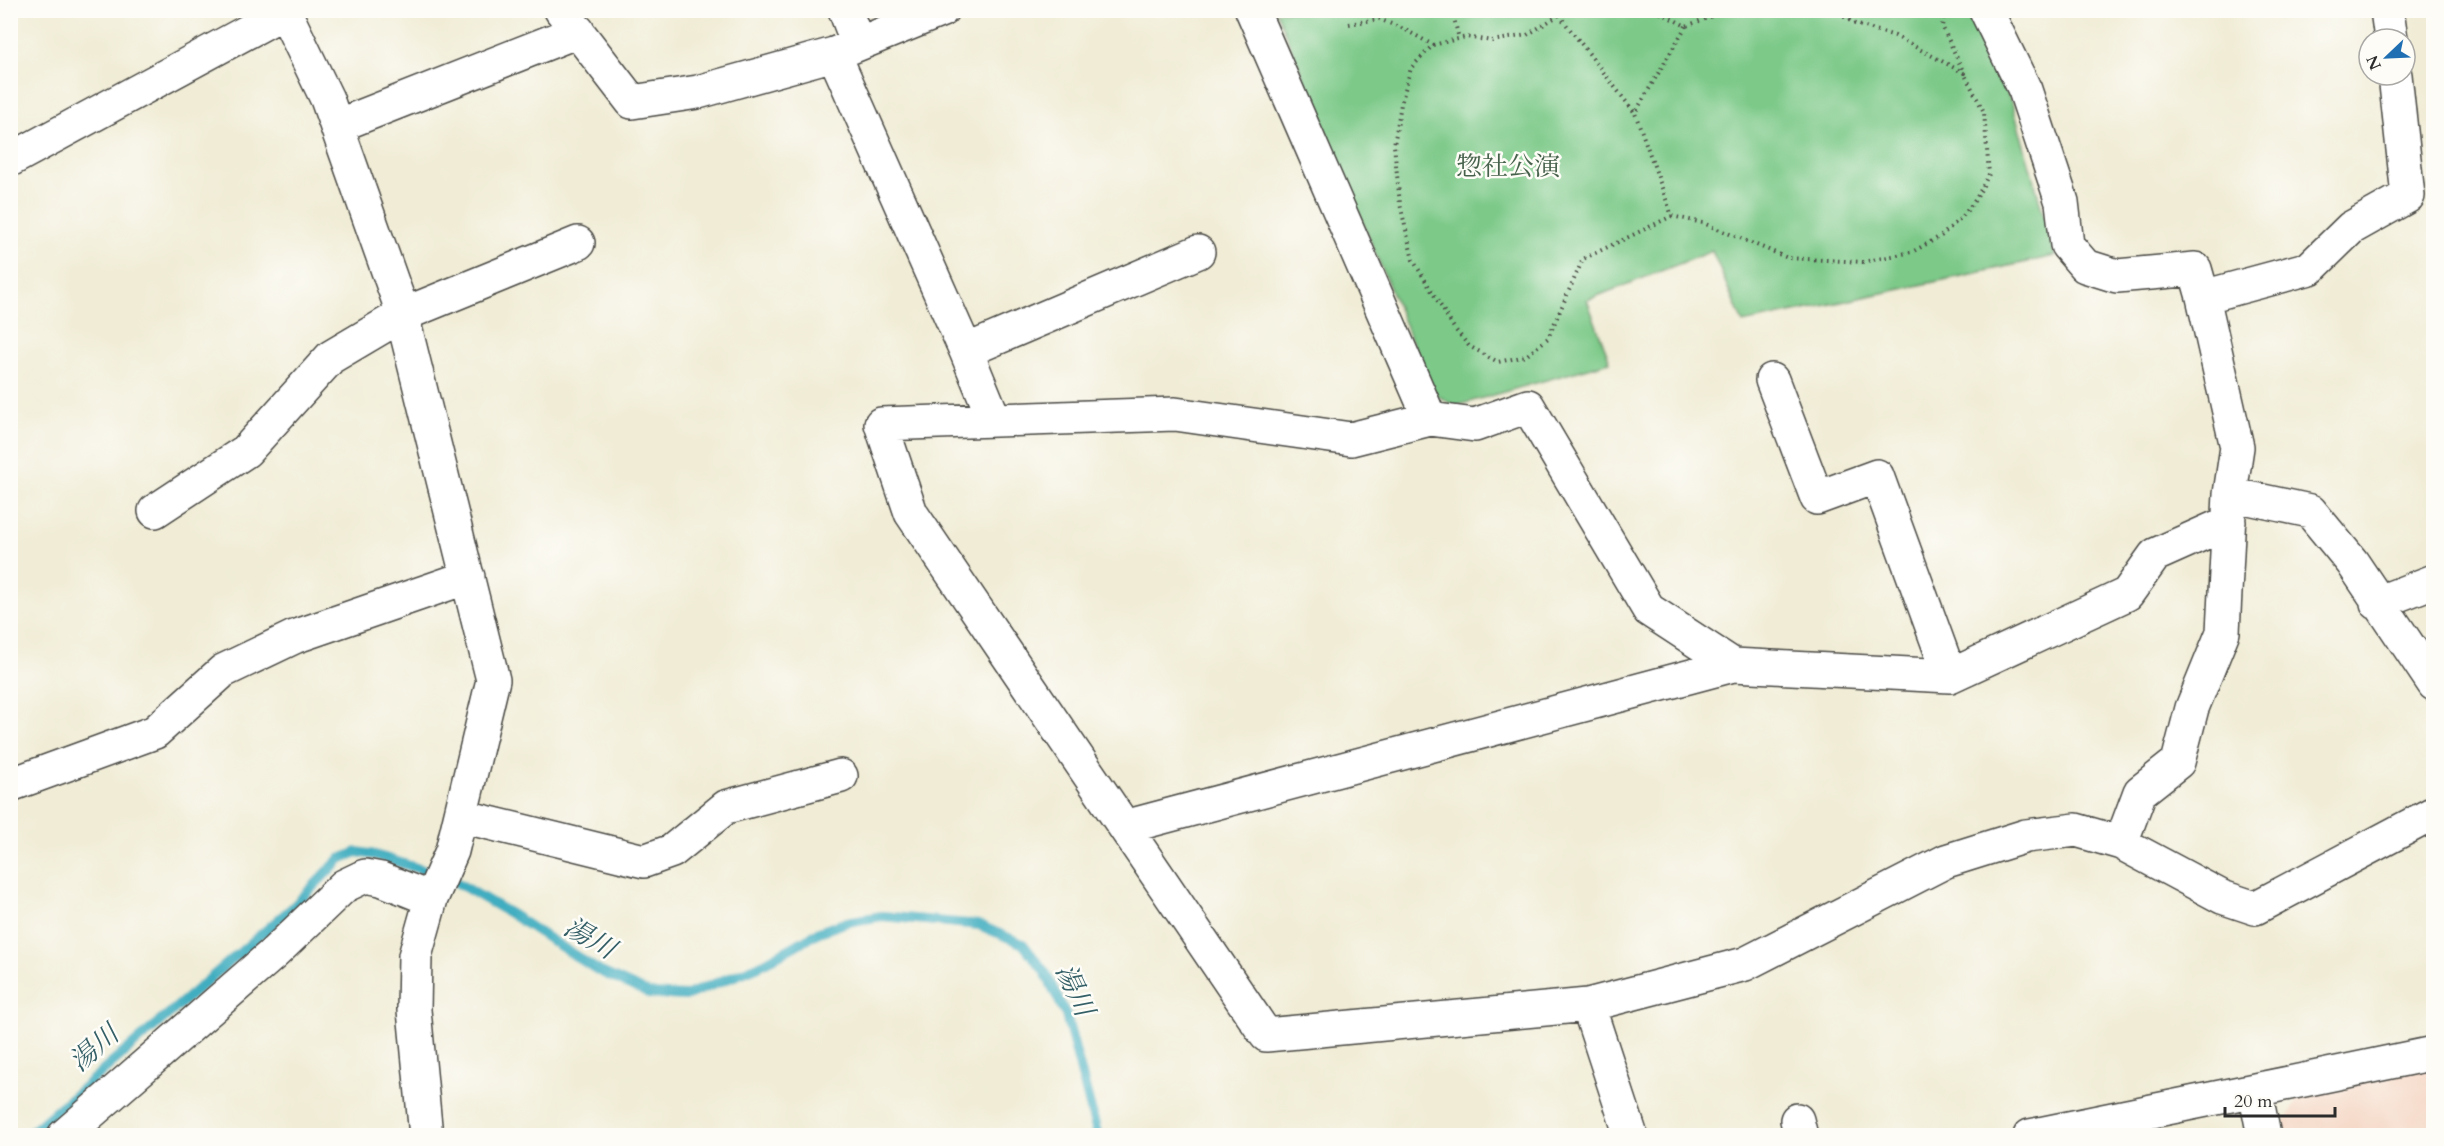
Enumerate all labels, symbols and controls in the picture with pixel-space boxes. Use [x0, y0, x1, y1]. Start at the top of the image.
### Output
north arrow [2357, 27, 2417, 87]
text: N [2361, 52, 2387, 73]
park label: 惣社公演 [1456, 149, 1560, 184]
water label: 湯川 [557, 909, 625, 969]
water label: 湯川 [1046, 958, 1104, 1025]
water label: 湯川 [62, 1015, 129, 1080]
scale bar [2225, 1080, 2334, 1118]
text: 20 m [2234, 1089, 2273, 1114]

